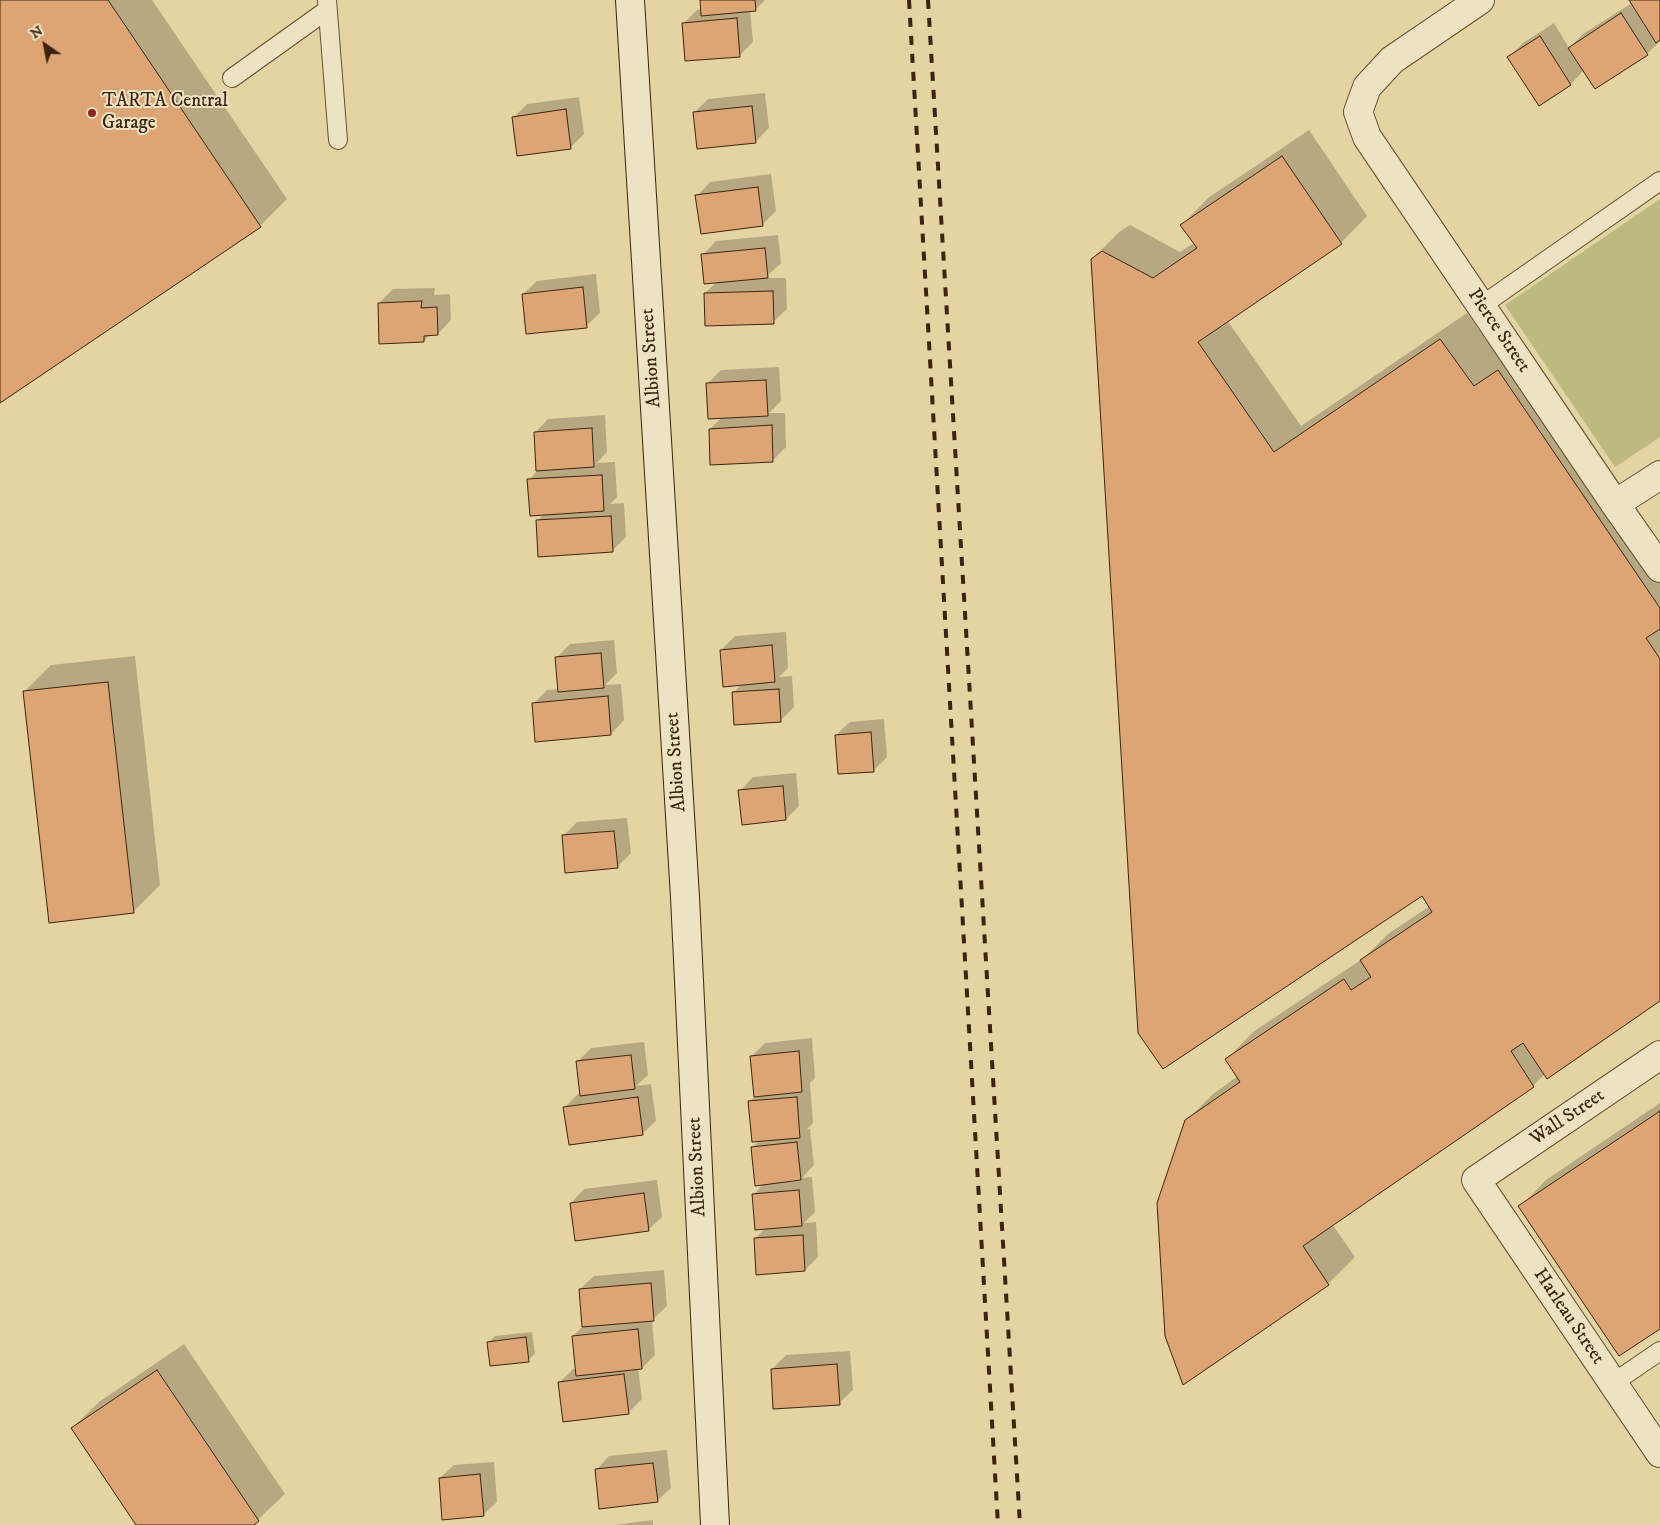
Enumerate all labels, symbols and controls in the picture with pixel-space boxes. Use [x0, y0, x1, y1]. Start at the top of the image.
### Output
north arrow [20, 20, 70, 70]
text: N [27, 22, 47, 43]
place label: TARTA Central Garage [102, 91, 228, 135]
marker: TARTA Central Garage [86, 107, 98, 119]
street label: Pierce Street [1462, 285, 1534, 377]
street label: Albion Street [637, 307, 667, 409]
street label: Albion Street [662, 711, 692, 813]
street label: Wall Street [1526, 1085, 1610, 1151]
street label: Albion Street [684, 1117, 712, 1217]
street label: Harleau Street [1528, 1265, 1608, 1369]

